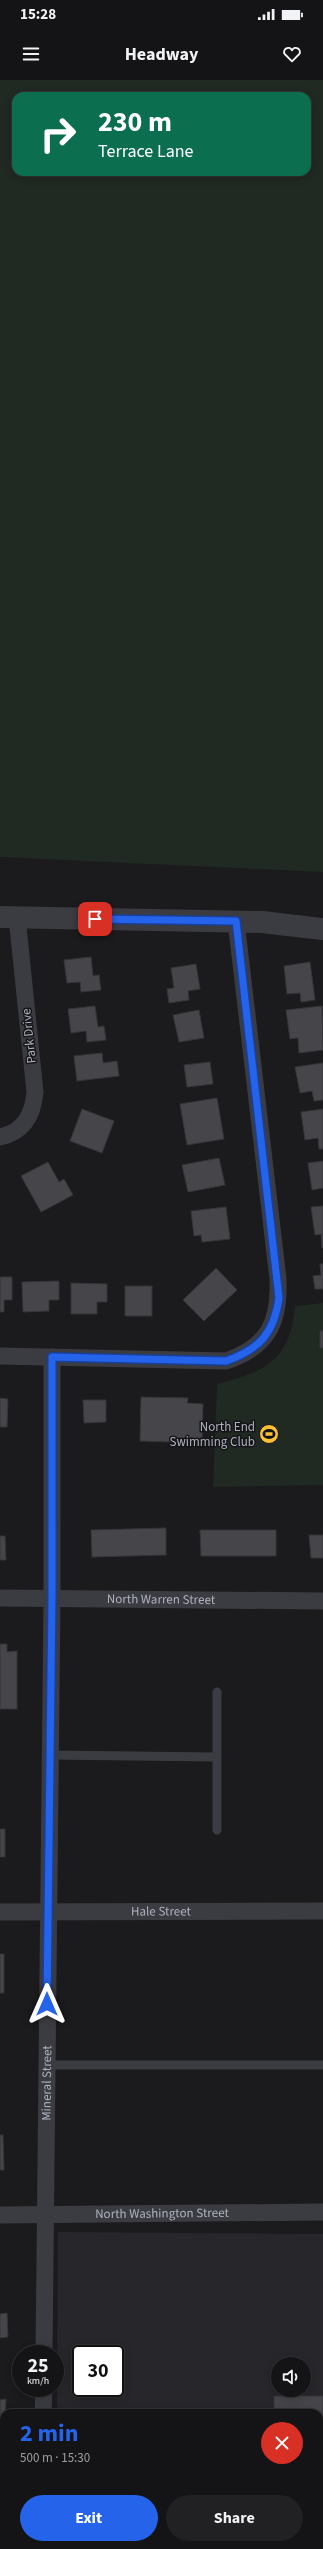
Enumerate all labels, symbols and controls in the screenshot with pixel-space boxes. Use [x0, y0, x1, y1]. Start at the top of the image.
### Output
text: 15:28 [20, 4, 56, 25]
text: Headway [125, 42, 198, 67]
icon: menu [20, 43, 42, 65]
icon: heart [281, 43, 303, 65]
text: 230 m [98, 102, 172, 142]
icon: right [32, 108, 84, 160]
text: Terrace Lane [98, 139, 193, 164]
pin [78, 902, 112, 936]
icon: arrive [84, 908, 106, 930]
street label: Park Drive [17, 1008, 41, 1064]
place label: North End Swimming Club [169, 1418, 255, 1451]
sports icon: North End Swimming Club [258, 1423, 280, 1445]
street label: North Warren Street [107, 1590, 216, 1609]
street label: Hale Street [131, 1902, 192, 1921]
position arrow [26, 1983, 68, 2025]
street label: Mineral Street [37, 2045, 56, 2121]
street label: North Washington Street [95, 2204, 230, 2223]
speed limit sign: 30 [72, 2345, 124, 2397]
text: 25 [27, 2352, 49, 2380]
map controls [271, 2357, 311, 2397]
button: sound [271, 2357, 311, 2397]
text: km/h [27, 2374, 49, 2388]
text: 2 min [20, 2416, 78, 2451]
button: close [261, 2422, 303, 2464]
text: 500 m · 15:30 [20, 2449, 90, 2467]
button: Exit [20, 2495, 158, 2541]
button: Share [166, 2495, 303, 2541]

